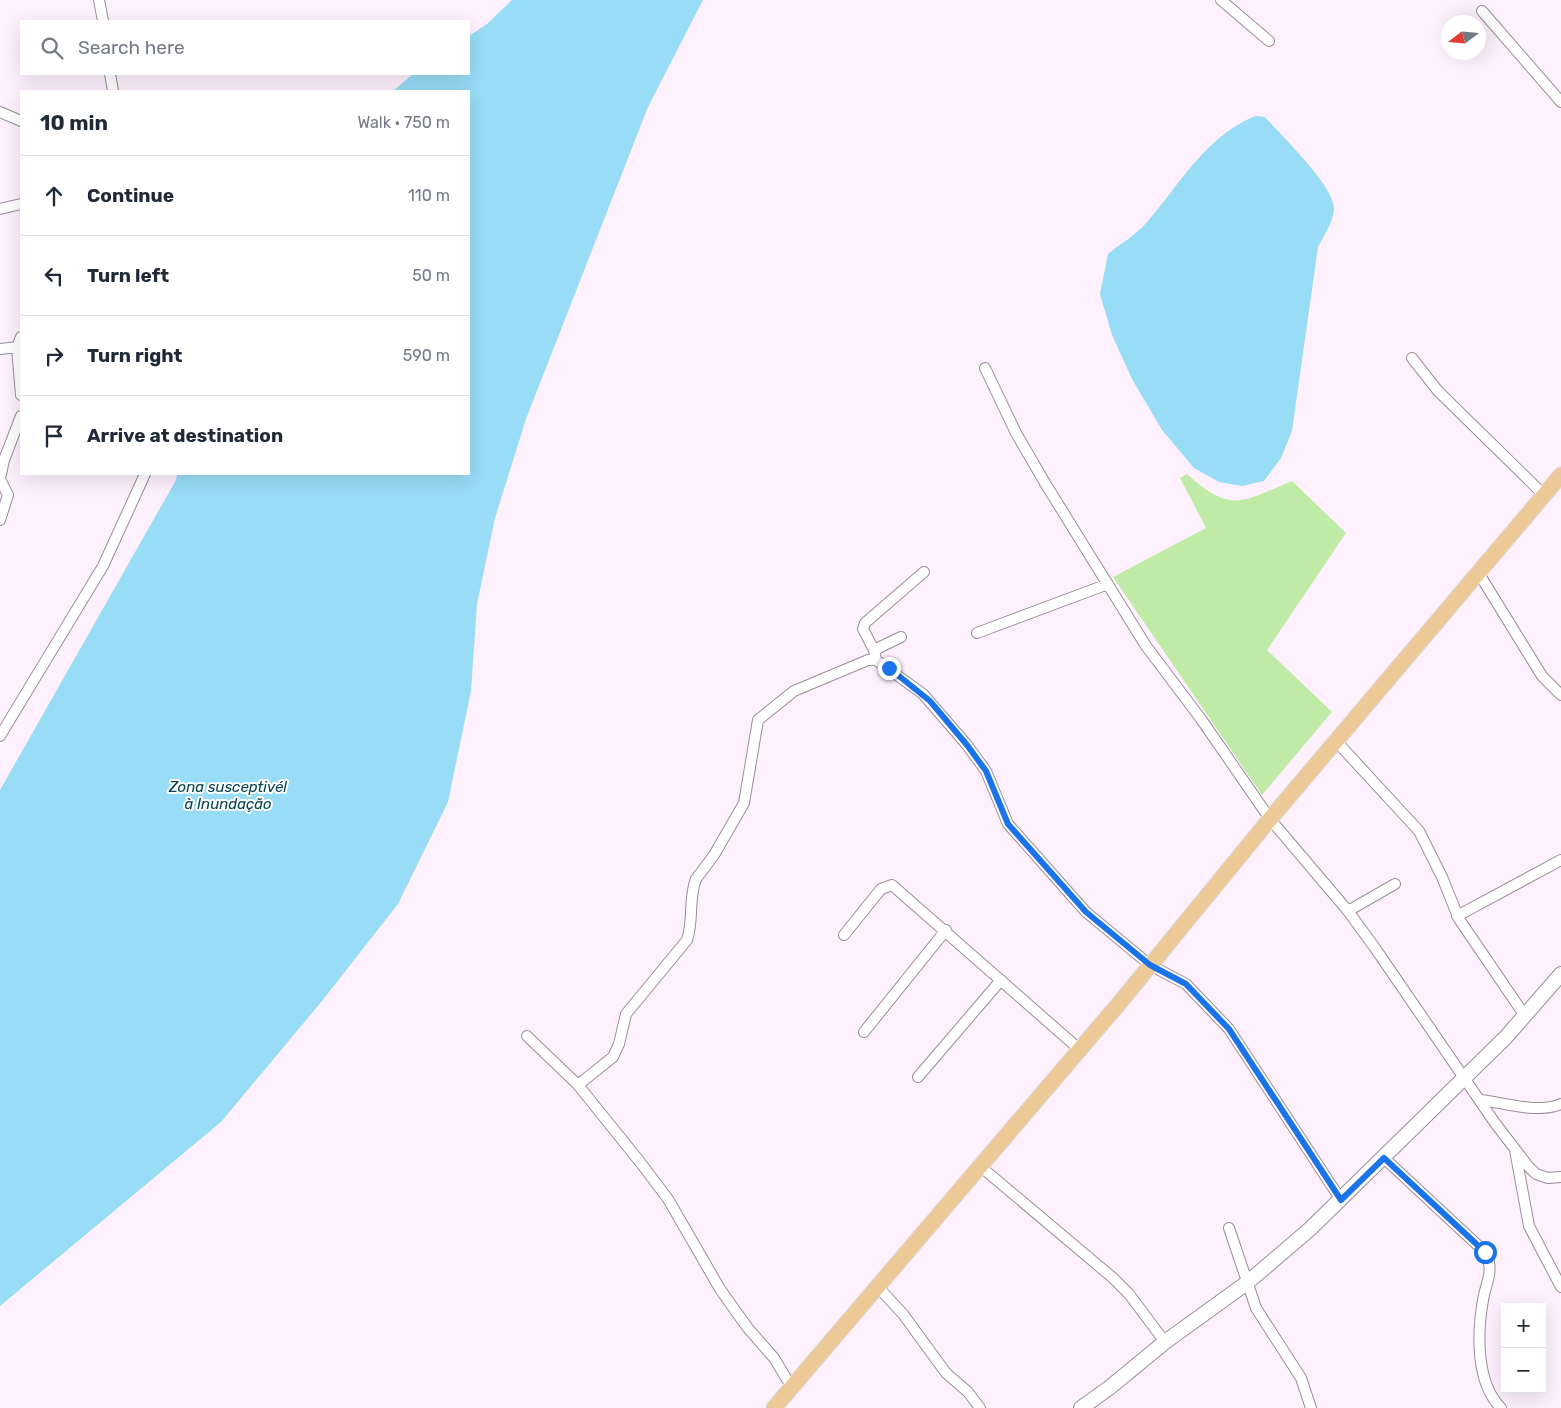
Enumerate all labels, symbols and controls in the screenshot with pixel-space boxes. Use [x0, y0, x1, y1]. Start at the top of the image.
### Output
north arrow [1441, 15, 1486, 60]
search box [20, 20, 470, 75]
icon: search [38, 34, 66, 62]
text: Search here [78, 36, 185, 59]
text: 10 min [40, 110, 108, 135]
text: Walk · 750 m [358, 113, 450, 132]
icon: ahead [40, 182, 68, 210]
text: Continue [87, 184, 174, 207]
text: 110 m [408, 186, 450, 205]
icon: left [40, 262, 68, 290]
text: Turn left [87, 264, 169, 287]
text: 50 m [412, 266, 450, 285]
icon: right [40, 342, 68, 370]
text: Turn right [87, 344, 182, 367]
text: 590 m [403, 346, 450, 365]
icon: arrive [40, 422, 68, 450]
text: Arrive at destination [87, 424, 283, 447]
route end [878, 657, 901, 680]
water label: Zona susceptivél à Inundação [168, 778, 287, 813]
route start [1474, 1241, 1497, 1264]
map controls [1501, 1303, 1546, 1393]
button: + [1501, 1303, 1546, 1348]
button: − [1501, 1348, 1546, 1393]

